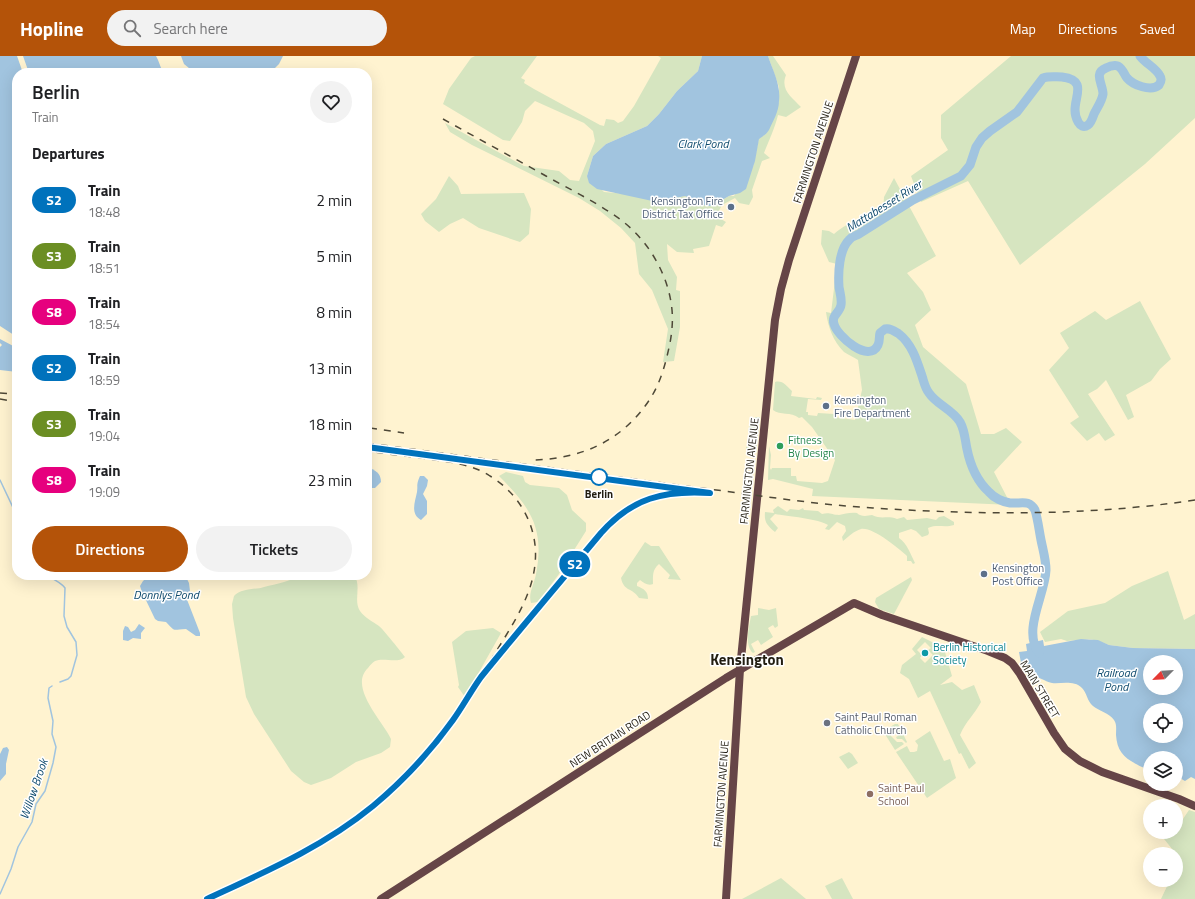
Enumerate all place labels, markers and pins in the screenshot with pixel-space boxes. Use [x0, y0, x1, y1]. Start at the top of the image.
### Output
place label: Kensington Fire District Tax Office [642, 193, 723, 222]
marker: Kensington Fire District Tax Office [726, 202, 736, 212]
place label: Kensington Fire Department [834, 392, 910, 421]
marker: Kensington Fire Department [821, 401, 831, 411]
place label: Fitness By Design [788, 432, 834, 461]
marker: Fitness By Design [775, 441, 785, 451]
marker: Berlin [590, 468, 608, 486]
place label: Berlin [585, 486, 613, 502]
place label: Kensington Post Office [992, 560, 1044, 589]
marker: Kensington Post Office [979, 569, 989, 579]
place label: Berlin Historical Society [933, 639, 1006, 668]
marker: Berlin Historical Society [920, 648, 930, 658]
place label: Saint Paul Roman Catholic Church [835, 709, 917, 738]
marker: Saint Paul Roman Catholic Church [822, 718, 832, 728]
place label: Saint Paul School [878, 780, 924, 809]
marker: Saint Paul School [865, 789, 875, 799]

